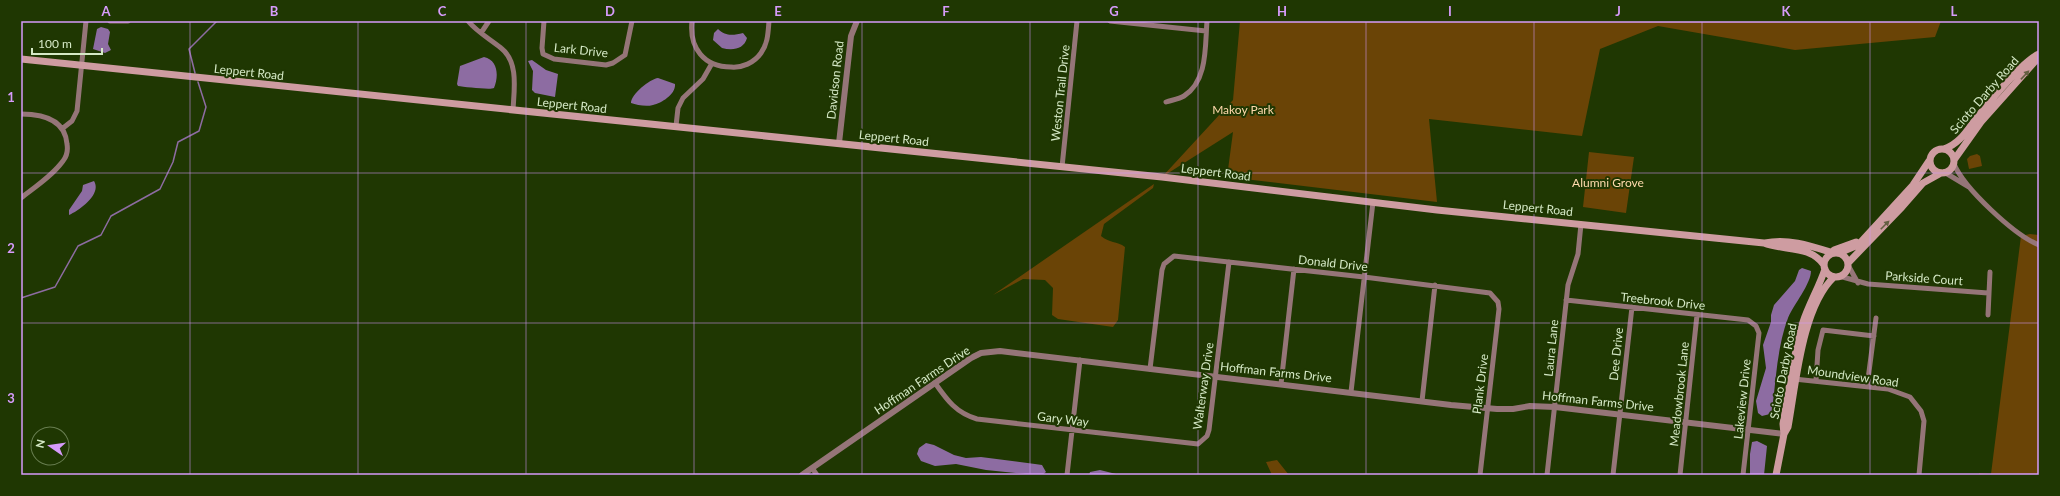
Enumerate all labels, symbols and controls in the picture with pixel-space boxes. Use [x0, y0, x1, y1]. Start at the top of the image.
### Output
text: A [100, 3, 111, 19]
text: B [270, 3, 279, 19]
text: C [438, 3, 447, 19]
text: D [605, 3, 615, 19]
text: E [774, 3, 782, 19]
text: F [942, 3, 950, 19]
text: G [1109, 3, 1119, 19]
text: H [1277, 3, 1287, 19]
text: I [1448, 3, 1452, 19]
text: J [1615, 3, 1621, 19]
text: K [1782, 3, 1792, 19]
text: L [1951, 3, 1958, 19]
scale bar [32, 30, 102, 56]
text: 100 m [38, 36, 72, 51]
street label: Lark Drive [553, 40, 609, 60]
street label: Davidson Road [823, 40, 847, 120]
street label: Weston Trail Drive [1047, 44, 1073, 142]
street label: Scioto Darby Road [1946, 53, 2022, 137]
street label: Leppert Road [213, 61, 285, 83]
one-way arrow [2020, 70, 2029, 80]
text: 1 [7, 89, 15, 105]
street label: Leppert Road [536, 94, 608, 116]
park label: Makoy Park [1212, 102, 1275, 117]
street label: Leppert Road [858, 127, 930, 149]
street label: Leppert Road [1180, 160, 1252, 184]
park label: Alumni Grove [1572, 175, 1644, 190]
street label: Leppert Road [1502, 197, 1574, 219]
one-way arrow [1880, 220, 1890, 230]
text: 2 [7, 240, 15, 256]
street label: Donald Drive [1298, 252, 1368, 274]
street label: Parkside Court [1885, 268, 1964, 288]
street label: Treebrook Drive [1620, 289, 1706, 313]
street label: Laura Lane [1541, 319, 1561, 377]
street label: Scioto Darby Road [1766, 322, 1800, 420]
street label: Dee Drive [1606, 327, 1626, 381]
street label: Walterway Drive [1189, 341, 1217, 431]
street label: Meadowbrook Lane [1666, 341, 1692, 447]
street label: Hoffman Farms Drive [871, 342, 973, 418]
street label: Plank Drive [1469, 353, 1491, 415]
street label: Lakeview Drive [1730, 358, 1754, 440]
street label: Hoffman Farms Drive [1219, 359, 1333, 385]
street label: Moundview Road [1806, 362, 1900, 390]
street label: Hoffman Farms Drive [1541, 388, 1655, 414]
text: 3 [7, 390, 15, 406]
street label: Gary Way [1036, 408, 1090, 430]
north arrow [30, 426, 70, 466]
text: N [32, 438, 47, 449]

